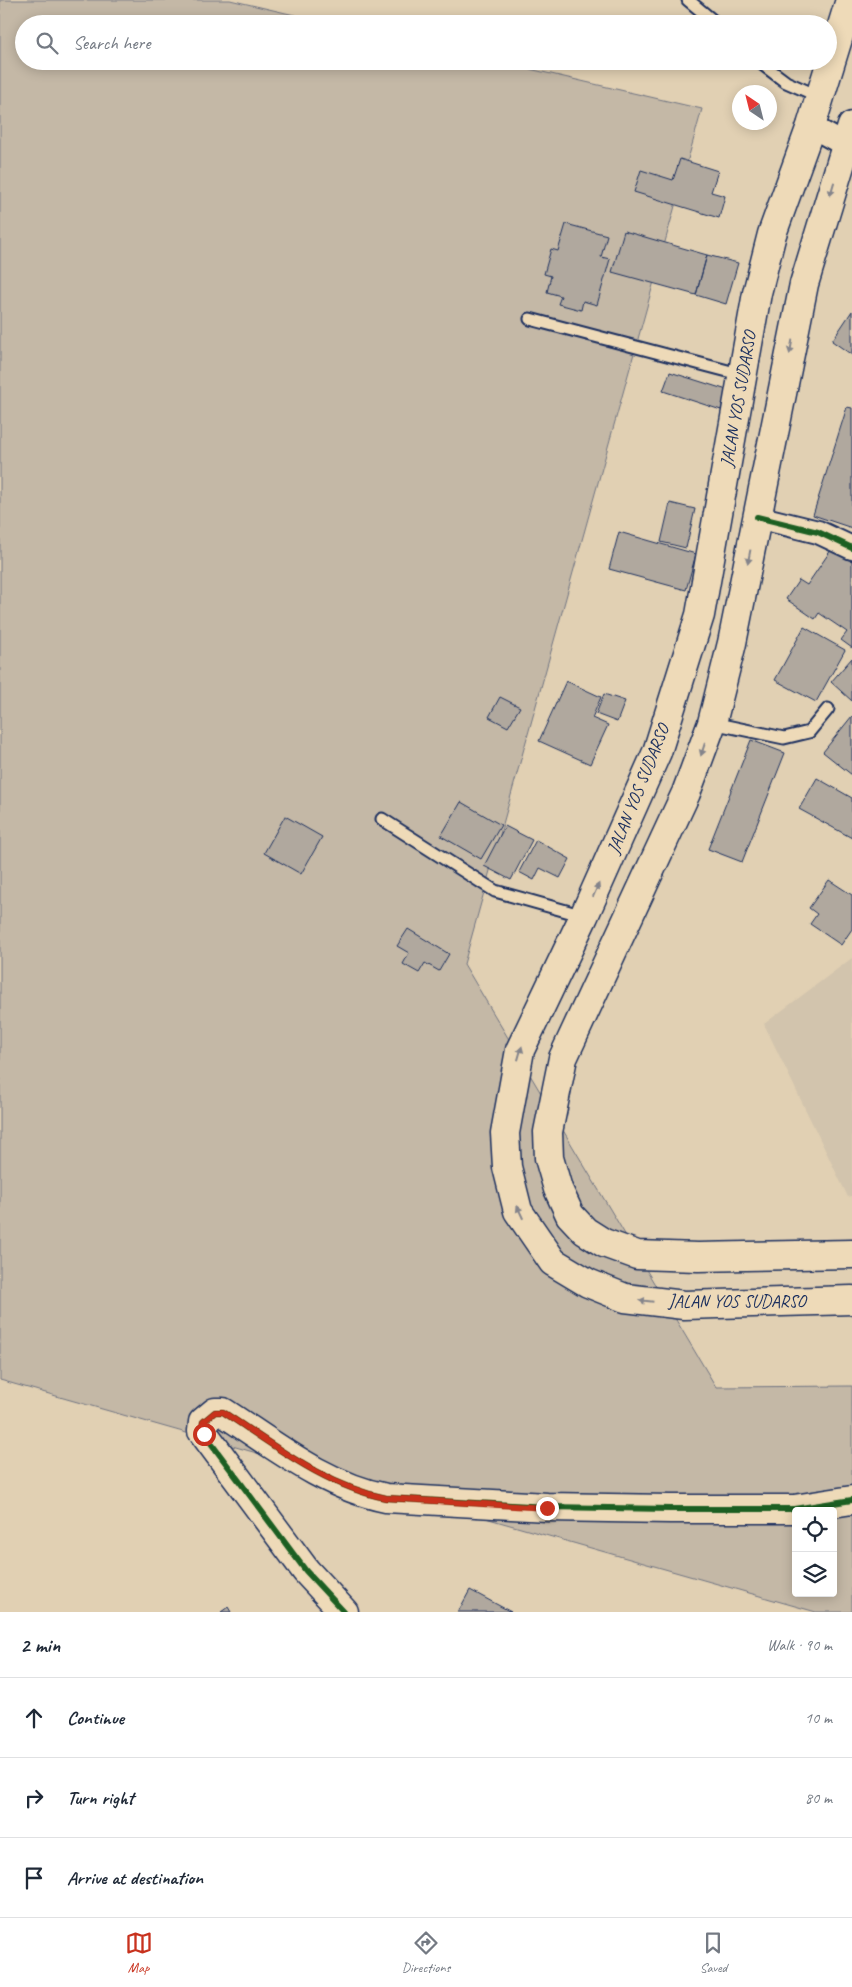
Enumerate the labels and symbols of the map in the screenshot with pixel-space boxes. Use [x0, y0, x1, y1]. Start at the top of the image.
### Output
north arrow [732, 85, 777, 130]
one-way arrow [828, 182, 836, 197]
street label: JALAN YOS SUDARSO [715, 327, 761, 470]
one-way arrow [787, 339, 795, 355]
one-way arrow [745, 550, 753, 566]
street label: JALAN YOS SUDARSO [602, 719, 675, 858]
one-way arrow [699, 742, 707, 757]
one-way arrow [592, 883, 600, 897]
one-way arrow [517, 1045, 525, 1060]
one-way arrow [515, 1205, 523, 1219]
street label: JALAN YOS SUDARSO [667, 1290, 808, 1312]
one-way arrow [638, 1297, 654, 1305]
route start [193, 1423, 216, 1446]
route end [536, 1497, 559, 1520]

